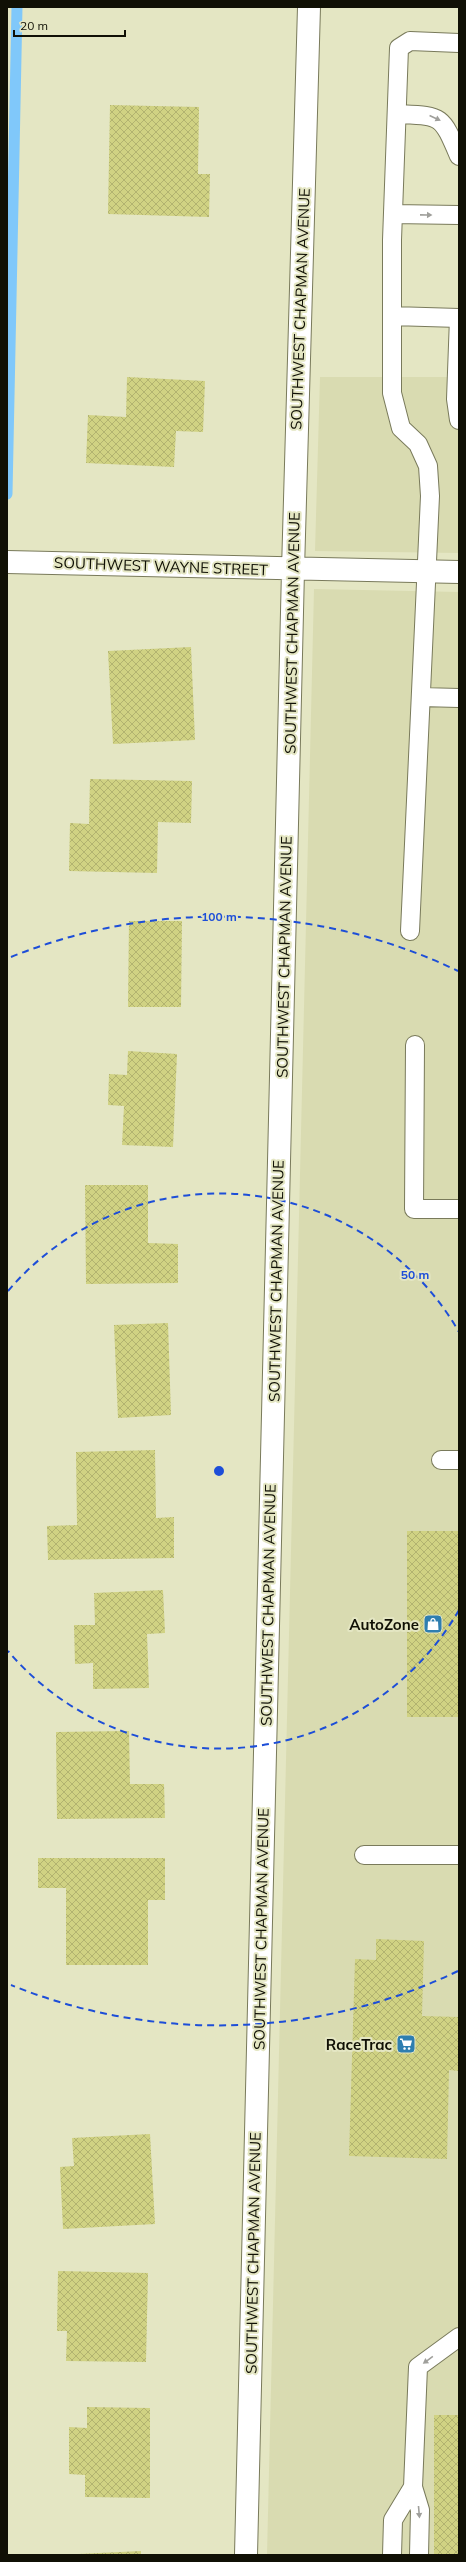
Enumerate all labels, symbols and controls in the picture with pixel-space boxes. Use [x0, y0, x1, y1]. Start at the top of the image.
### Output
scale bar [14, 12, 125, 38]
text: 20 m [20, 18, 48, 33]
one-way arrow [429, 115, 441, 121]
street label: SOUTHWEST CHAPMAN AVENUE [286, 188, 314, 430]
one-way arrow [420, 212, 433, 218]
street label: SOUTHWEST CHAPMAN AVENUE [280, 512, 304, 754]
street label: SOUTHWEST WAYNE STREET [54, 553, 268, 579]
street label: SOUTHWEST CHAPMAN AVENUE [272, 836, 296, 1078]
text: 100 m [201, 909, 237, 924]
street label: SOUTHWEST CHAPMAN AVENUE [264, 1160, 288, 1402]
text: 50 m [401, 1267, 429, 1282]
centre of rings [212, 1464, 226, 1478]
street label: SOUTHWEST CHAPMAN AVENUE [256, 1484, 280, 1726]
shop icon: AutoZone [422, 1613, 444, 1635]
place label: AutoZone [349, 1615, 419, 1634]
street label: SOUTHWEST CHAPMAN AVENUE [249, 1808, 273, 2050]
supermarket icon: RaceTrac [395, 2033, 417, 2055]
place label: RaceTrac [326, 2035, 392, 2054]
street label: SOUTHWEST CHAPMAN AVENUE [241, 2132, 265, 2374]
one-way arrow [422, 2356, 433, 2364]
one-way arrow [416, 2506, 423, 2519]

